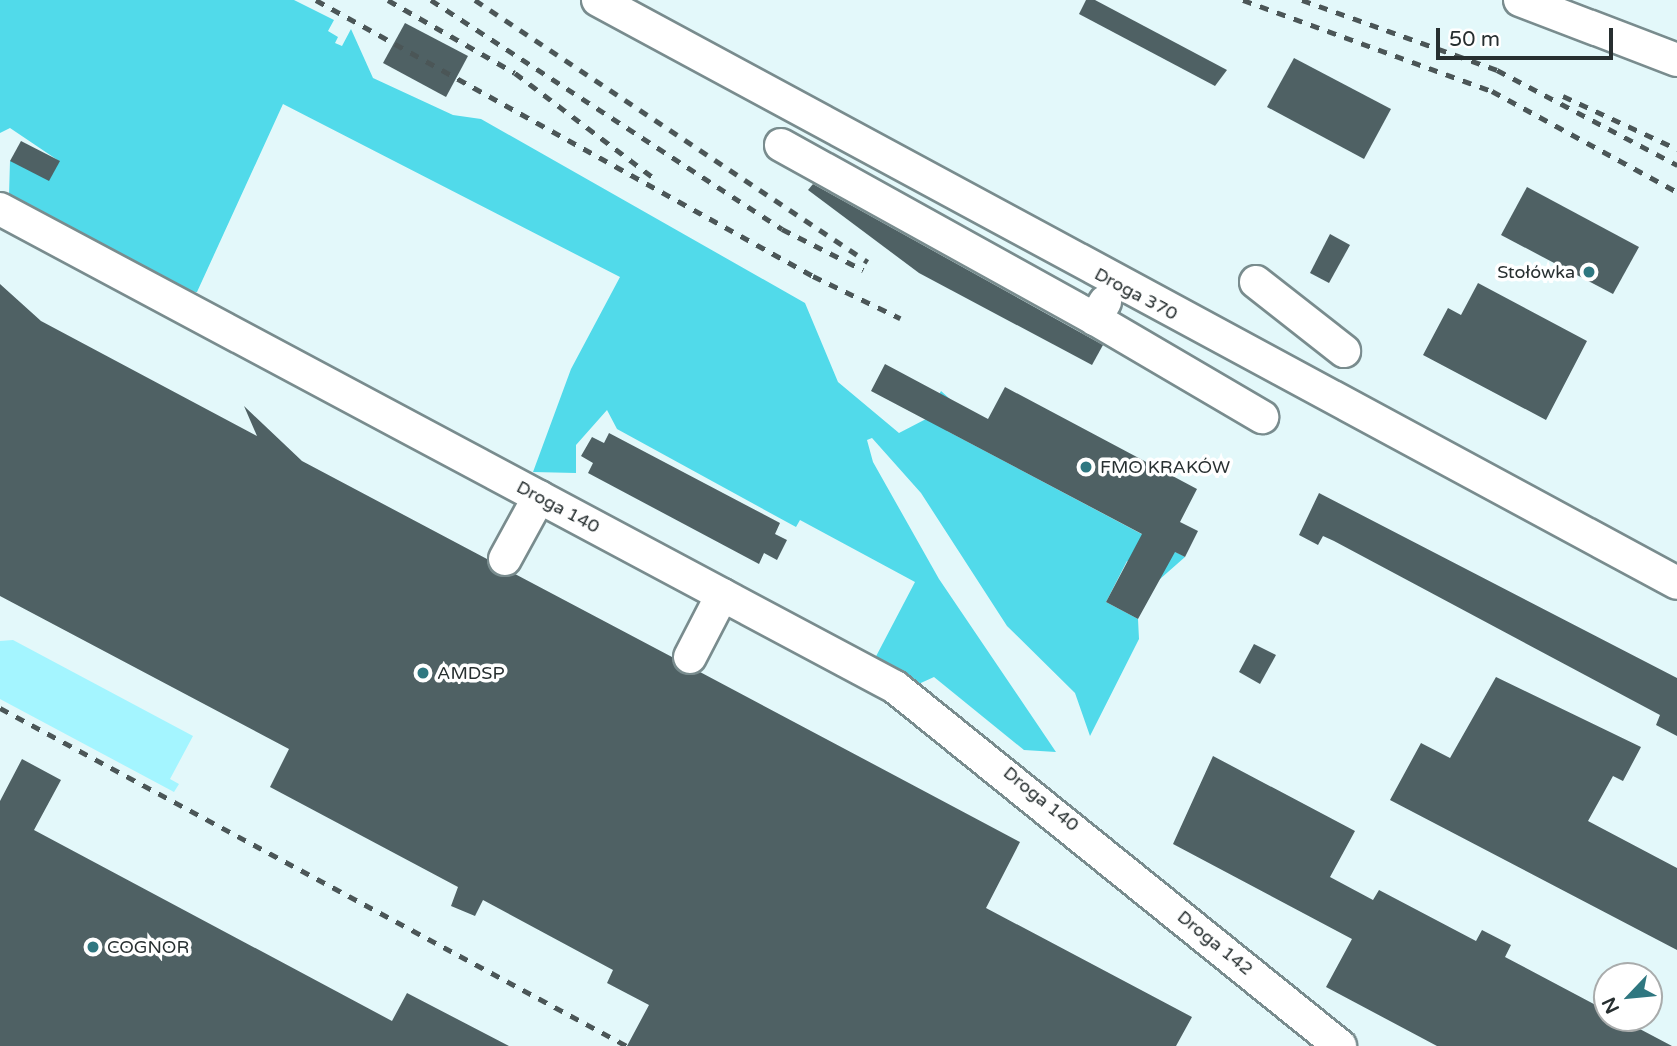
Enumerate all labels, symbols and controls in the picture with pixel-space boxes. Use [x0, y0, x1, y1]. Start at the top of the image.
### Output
scale bar [1439, 14, 1616, 58]
text: 50 m [1449, 27, 1500, 52]
place label: Stołówka [1497, 261, 1575, 283]
street label: Droga 370 [1091, 263, 1181, 325]
marker: Stołówka [1581, 264, 1597, 280]
place label: FMO KRAKÓW [1100, 456, 1230, 478]
marker: FMO KRAKÓW [1078, 459, 1094, 475]
street label: Droga 140 [513, 476, 603, 538]
place label: AMDSP [437, 662, 505, 684]
marker: AMDSP [415, 665, 431, 681]
street label: Droga 140 [999, 762, 1083, 836]
street label: Droga 142 [1173, 906, 1257, 980]
place label: COGNOR [107, 936, 189, 958]
marker: COGNOR [85, 939, 101, 955]
north arrow [1593, 962, 1663, 1032]
text: N [1598, 994, 1624, 1017]

